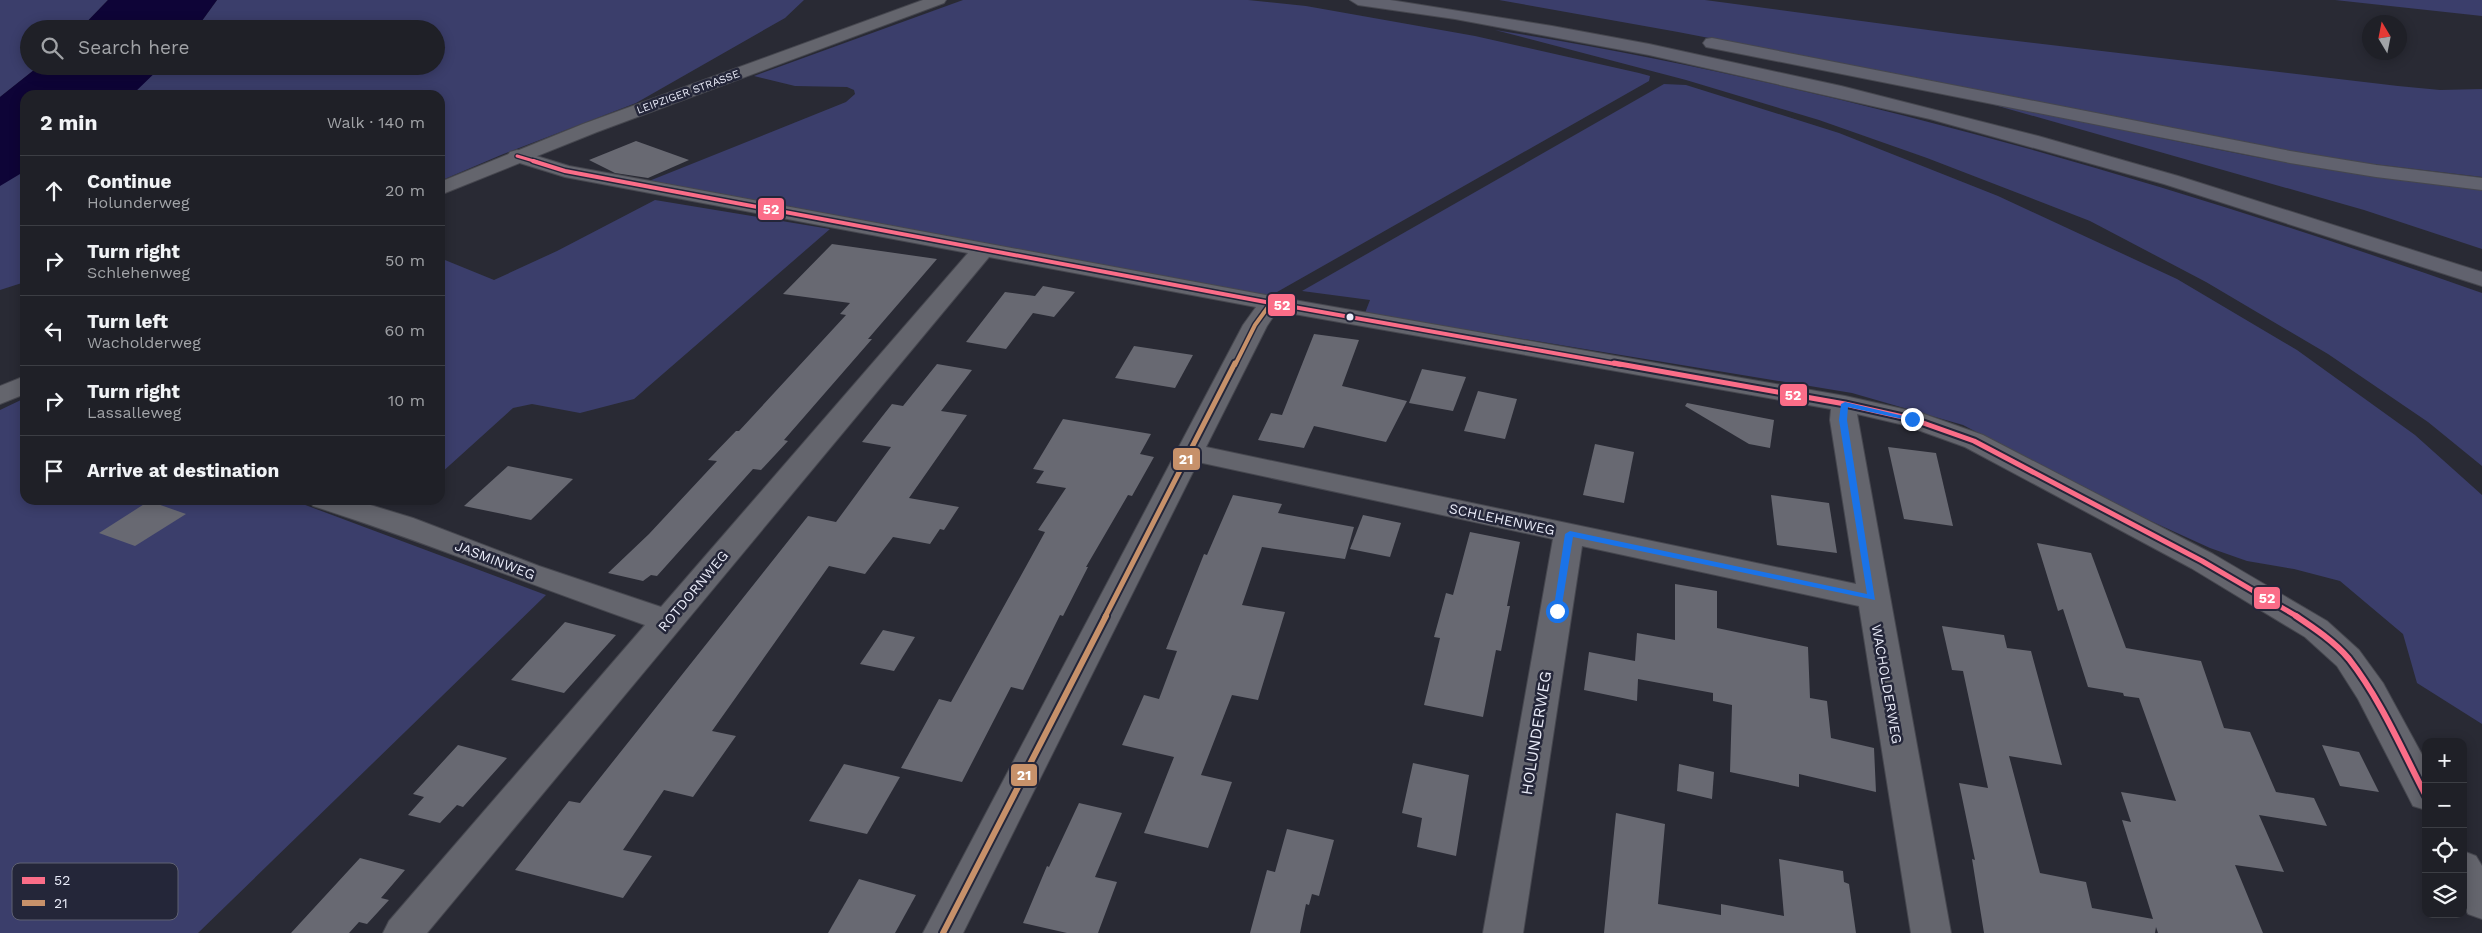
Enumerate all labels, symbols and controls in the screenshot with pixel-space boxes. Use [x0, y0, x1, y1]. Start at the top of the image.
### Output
north arrow [2362, 15, 2407, 60]
search box [20, 20, 445, 75]
icon: search [38, 34, 66, 62]
text: Search here [78, 36, 189, 59]
street label: LEIPZIGER STRASSE [635, 67, 741, 117]
text: 2 min [40, 110, 97, 135]
text: Walk · 140 m [327, 113, 425, 132]
text: Continue [87, 170, 171, 193]
icon: ahead [40, 177, 68, 205]
text: 20 m [385, 181, 425, 200]
text: Holunderweg [87, 193, 190, 212]
line badge: 52 [757, 197, 785, 221]
text: 52 [763, 201, 779, 217]
text: Turn right [87, 240, 180, 263]
icon: right [40, 247, 68, 275]
text: 50 m [385, 251, 425, 270]
text: Schlehenweg [87, 263, 190, 282]
line badge: 52 [1267, 293, 1296, 317]
text: 52 [1274, 297, 1290, 313]
text: Turn left [87, 310, 168, 333]
unlabelled marker [1345, 312, 1355, 322]
icon: left [40, 317, 68, 345]
text: 60 m [385, 321, 425, 340]
text: Wacholderweg [87, 333, 201, 352]
text: Turn right [87, 380, 180, 403]
line badge: 52 [1779, 383, 1808, 407]
icon: right [40, 387, 68, 415]
text: 52 [1785, 387, 1801, 403]
text: 10 m [388, 391, 425, 410]
text: Lassalleweg [87, 403, 181, 422]
route end [1901, 408, 1924, 431]
line badge: 21 [1172, 447, 1201, 471]
text: 21 [1179, 451, 1193, 467]
icon: arrive [40, 457, 68, 485]
text: Arrive at destination [87, 459, 279, 482]
street label: SCHLEHENWEG [1448, 500, 1556, 538]
street label: JASMINWEG [453, 537, 537, 583]
street label: ROTDORNWEG [655, 547, 731, 635]
line badge: 52 [2253, 586, 2281, 610]
text: 52 [2259, 590, 2275, 606]
route start [1546, 600, 1569, 623]
street label: WACHOLDERWEG [1869, 623, 1905, 745]
street label: HOLUNDERWEG [1517, 670, 1555, 796]
map controls [2422, 738, 2467, 918]
button: + [2422, 738, 2467, 783]
line badge: 21 [1010, 763, 1038, 787]
text: 21 [1017, 767, 1031, 783]
button: − [2422, 783, 2467, 828]
button: locate [2422, 828, 2467, 873]
legend [12, 863, 178, 920]
text: 52 [54, 872, 70, 888]
button: layers [2422, 873, 2467, 918]
text: 21 [54, 895, 68, 911]

